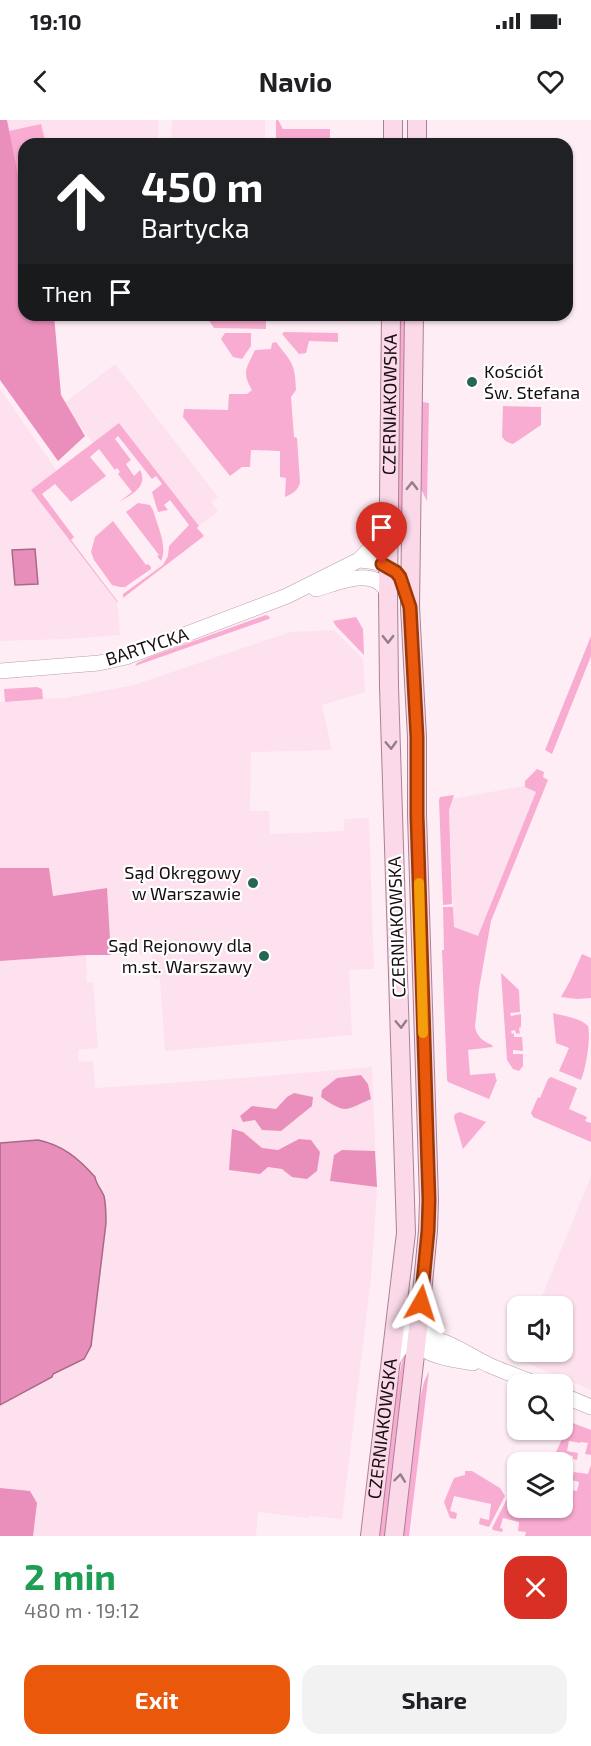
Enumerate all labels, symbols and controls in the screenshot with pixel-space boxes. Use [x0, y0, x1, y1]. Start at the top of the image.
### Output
text: 19:10 [30, 8, 82, 34]
icon: back [24, 65, 57, 98]
text: Navio [259, 65, 332, 97]
icon: heart [534, 65, 567, 98]
text: 450 m [141, 160, 264, 210]
icon: ahead [42, 162, 120, 240]
text: Bartycka [141, 211, 250, 243]
icon: arrive [104, 276, 137, 309]
text: Then [42, 280, 92, 306]
street label: CZERNIAKOWSKA [377, 333, 401, 475]
place label: Kościół Św. Stefana [484, 360, 580, 403]
marker: Kościół Św. Stefana [465, 375, 479, 389]
one-way arrow [406, 482, 418, 491]
pin [356, 502, 407, 564]
icon: arrive [365, 511, 398, 544]
street label: BARTYCKA [102, 622, 192, 670]
one-way arrow [382, 635, 395, 644]
one-way arrow [385, 740, 397, 749]
street label: CZERNIAKOWSKA [383, 855, 409, 998]
place label: Sąd Okręgowy w Warszawie [124, 861, 241, 904]
marker: Sąd Okręgowy w Warszawie [246, 876, 260, 890]
place label: Sąd Rejonowy dla m.st. Warszawy [108, 934, 252, 977]
marker: Sąd Rejonowy dla m.st. Warszawy [257, 949, 271, 963]
one-way arrow [394, 1019, 407, 1028]
position arrow [389, 1271, 453, 1335]
map controls [507, 1296, 573, 1518]
button: sound [507, 1296, 573, 1362]
street label: CZERNIAKOWSKA [362, 1356, 401, 1500]
button: search [507, 1374, 573, 1440]
button: layers [507, 1452, 573, 1518]
one-way arrow [394, 1473, 406, 1482]
text: 2 min [24, 1554, 116, 1597]
button: close [504, 1556, 567, 1619]
text: 480 m · 19:12 [24, 1598, 139, 1622]
button: Exit [24, 1665, 290, 1734]
button: Share [302, 1665, 567, 1734]

